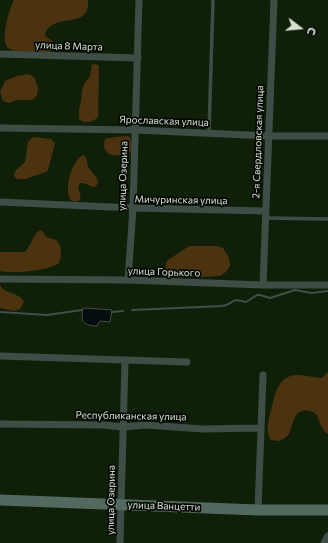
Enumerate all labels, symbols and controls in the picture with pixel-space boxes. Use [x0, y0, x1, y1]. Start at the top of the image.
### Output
north arrow [280, 8, 320, 48]
text: С [305, 26, 319, 37]
street label: улица 8 Марта [35, 39, 103, 53]
street label: 2-я Свердловская улица [250, 85, 266, 199]
street label: Ярославская улица [119, 113, 209, 129]
street label: улица Озерина [116, 141, 130, 211]
street label: Мичуринская улица [134, 193, 228, 207]
street label: улица Горького [128, 265, 200, 279]
street label: Республиканская улица [75, 409, 187, 423]
street label: улица Озерина [104, 465, 118, 535]
street label: улица Ванцетти [127, 499, 201, 513]

